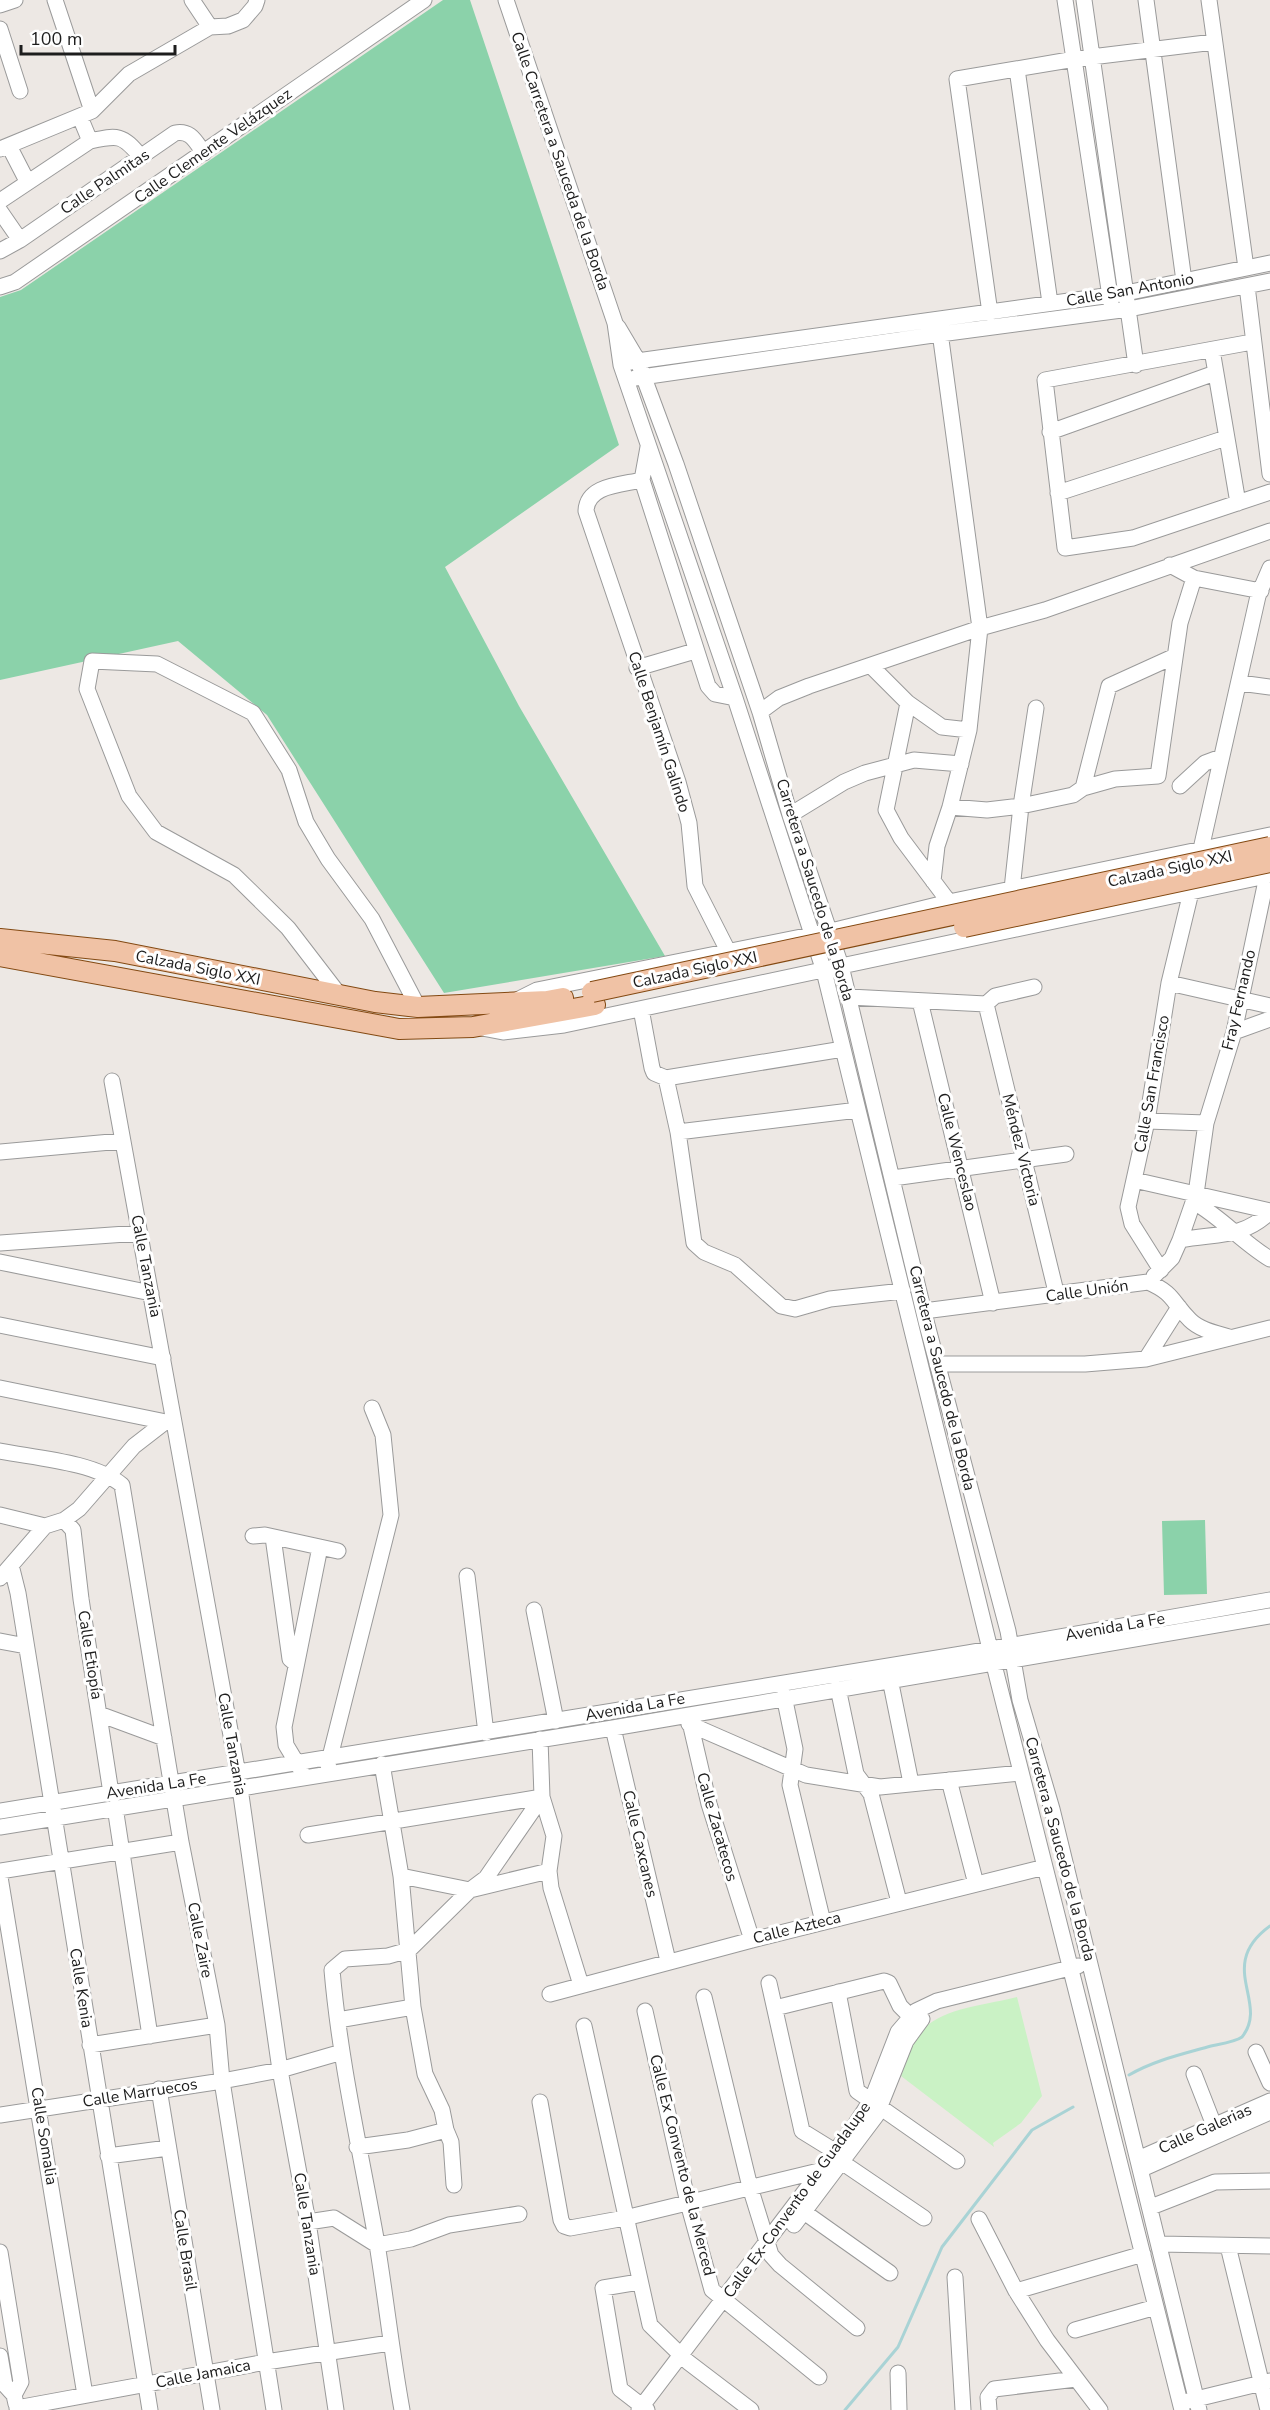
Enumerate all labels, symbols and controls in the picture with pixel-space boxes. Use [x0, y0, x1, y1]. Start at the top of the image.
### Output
scale bar [21, 18, 176, 56]
text: 100 m [30, 27, 82, 51]
street label: Calle Carretera a Sauceda de la Borda [505, 29, 615, 293]
street label: Calle Clemente Velázquez [130, 83, 296, 209]
street label: Calle Palmitas [56, 144, 154, 220]
street label: Calle San Antonio [1064, 268, 1196, 312]
street label: Calle Benjamín Galindo [623, 649, 695, 815]
street label: Carretera a Saucedo de la Borda [771, 776, 859, 1004]
street label: Calzada Siglo XXI [1106, 845, 1234, 893]
street label: Calzada Siglo XXI [134, 945, 262, 991]
street label: Calzada Siglo XXI [631, 946, 759, 994]
street label: Fray Fernando [1217, 947, 1261, 1052]
street label: Calle San Francisco [1129, 1013, 1175, 1155]
street label: Calle Wenceslao [932, 1091, 982, 1213]
street label: Méndez Victoria [996, 1092, 1046, 1208]
street label: Calle Tanzania [125, 1213, 167, 1319]
street label: Carretera a Saucedo de la Borda [903, 1263, 981, 1493]
street label: Calle Unión [1044, 1274, 1130, 1308]
street label: Avenida La Fe [1063, 1607, 1167, 1647]
street label: Calle Etiopía [72, 1609, 108, 1701]
street label: Avenida La Fe [583, 1687, 687, 1727]
street label: Calle Tanzania [212, 1691, 252, 1797]
street label: Carretera a Saucedo de la Borda [1019, 1734, 1101, 1964]
street label: Avenida La Fe [104, 1767, 208, 1805]
street label: Calle Zacatecos [691, 1770, 743, 1884]
street label: Calle Caxcanes [617, 1788, 663, 1900]
street label: Calle Zaire [182, 1900, 218, 1980]
street label: Calle Azteca [751, 1906, 843, 1950]
street label: Calle Kenia [64, 1946, 98, 2030]
street label: Calle Ex Convento de la Merced [644, 2052, 720, 2278]
street label: Calle Marruecos [81, 2073, 199, 2113]
street label: Calle Somalia [25, 2085, 63, 2187]
street label: Calle Ex-Convento de Guadalupe [718, 2097, 876, 2303]
street label: Calle Galerias [1155, 2099, 1255, 2159]
street label: Calle Tanzania [288, 2171, 326, 2277]
street label: Calle Brasil [168, 2208, 202, 2293]
street label: Calle Jamaica [154, 2354, 252, 2394]

